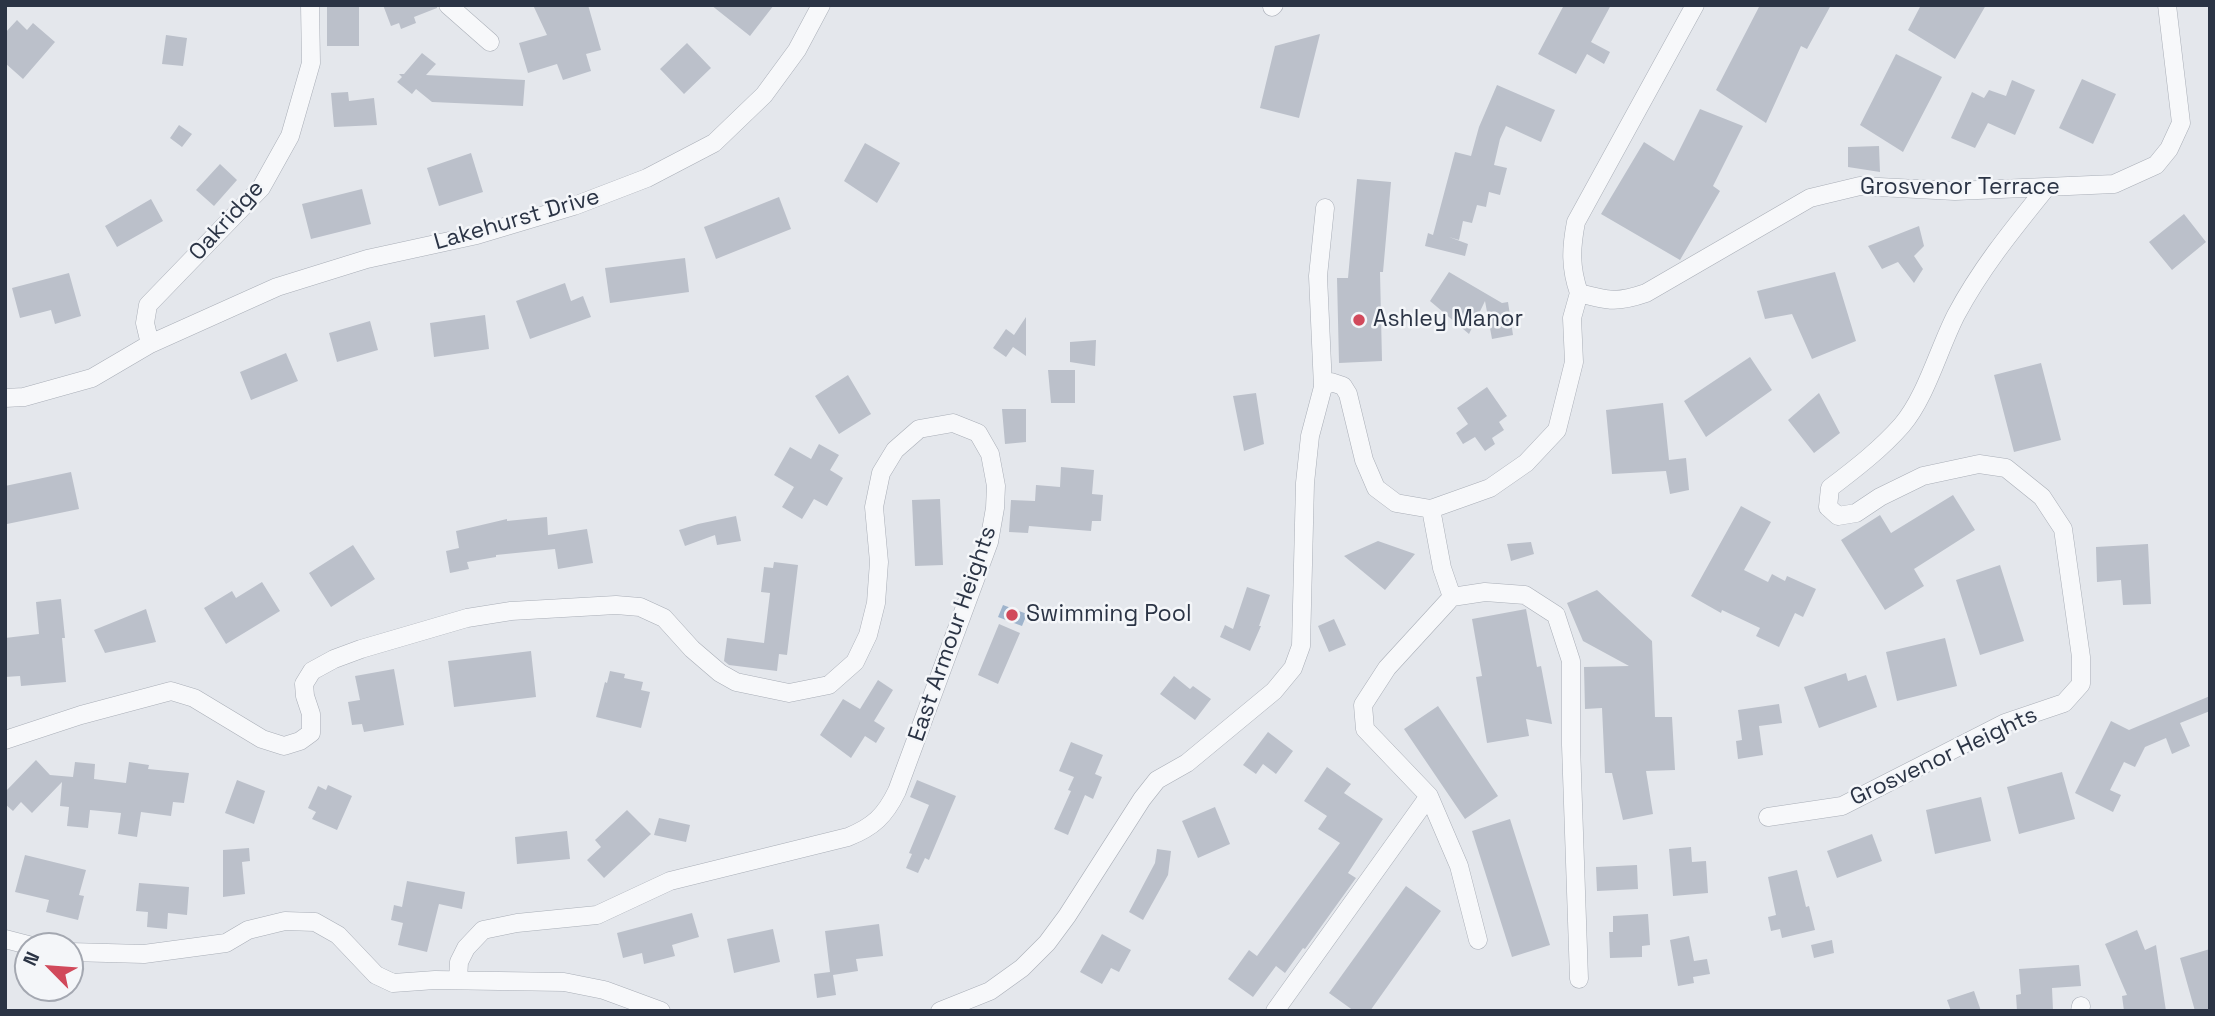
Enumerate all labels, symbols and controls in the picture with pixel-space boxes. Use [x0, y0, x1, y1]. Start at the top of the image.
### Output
street label: Grosvenor Terrace [1860, 174, 2060, 202]
street label: Oakridge [184, 175, 270, 267]
street label: Lakehurst Drive [431, 183, 603, 257]
place label: Ashley Manor [1373, 306, 1523, 334]
marker: Ashley Manor [1351, 312, 1367, 328]
street label: East Armour Heights [903, 523, 1003, 745]
place label: Swimming Pool [1026, 601, 1192, 629]
marker: Swimming Pool [1004, 607, 1020, 623]
street label: Grosvenor Heights [1846, 702, 2042, 812]
north arrow [14, 932, 84, 1002]
text: N [17, 948, 45, 970]

